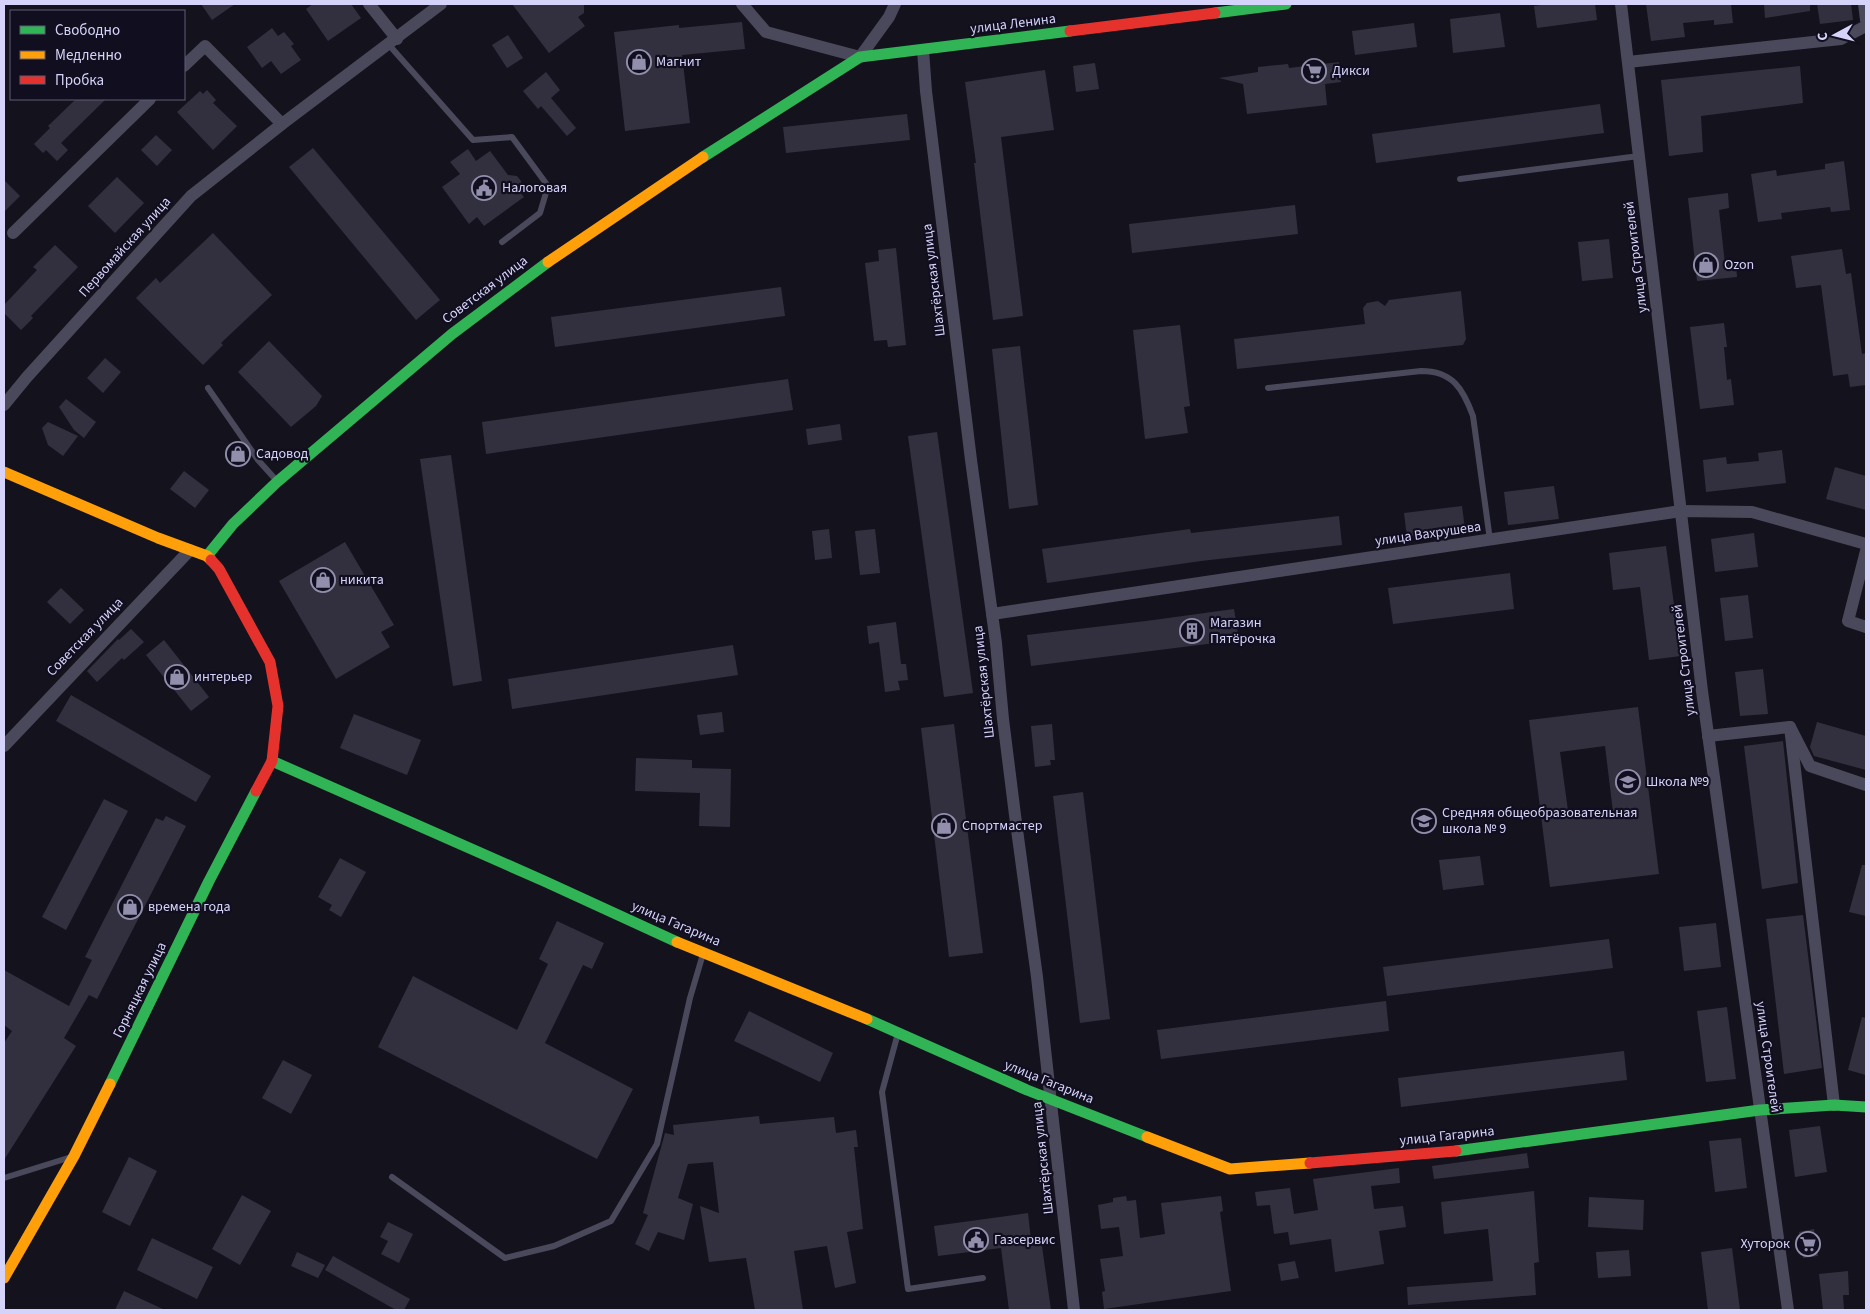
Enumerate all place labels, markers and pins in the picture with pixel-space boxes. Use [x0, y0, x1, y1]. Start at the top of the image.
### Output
shop icon: Магнит [626, 49, 652, 75]
place label: Магнит [656, 52, 702, 72]
supermarket icon: Дикси [1301, 58, 1327, 84]
place label: Дикси [1332, 61, 1370, 81]
public building icon: Налоговая [471, 175, 497, 201]
place label: Налоговая [502, 178, 567, 198]
shop icon: Ozon [1693, 252, 1719, 278]
place label: Ozon [1724, 255, 1754, 275]
shop icon: Садовод [225, 441, 251, 467]
place label: Садовод [256, 444, 309, 464]
shop icon: никита [310, 567, 336, 593]
place label: никита [340, 570, 384, 590]
place label: Магазин Пятёрочка [1210, 613, 1276, 649]
building icon: Магазин Пятёрочка [1179, 618, 1205, 644]
shop icon: интерьер [164, 664, 190, 690]
place label: интерьер [194, 667, 253, 687]
school or university icon: Школа №9 [1615, 769, 1641, 795]
place label: Школа №9 [1646, 772, 1709, 792]
place label: Средняя общеобразовательная школа № 9 [1442, 803, 1637, 839]
school or university icon: Средняя общеобразовательная школа № 9 [1411, 808, 1437, 834]
shop icon: Спортмастер [931, 813, 957, 839]
place label: Спортмастер [962, 816, 1043, 836]
shop icon: времена года [117, 894, 143, 920]
place label: времена года [148, 897, 231, 917]
public building icon: Газсервис [963, 1227, 989, 1253]
place label: Газсервис [994, 1230, 1056, 1250]
supermarket icon: Хуторок [1795, 1231, 1821, 1257]
place label: Хуторок [1740, 1234, 1790, 1254]

